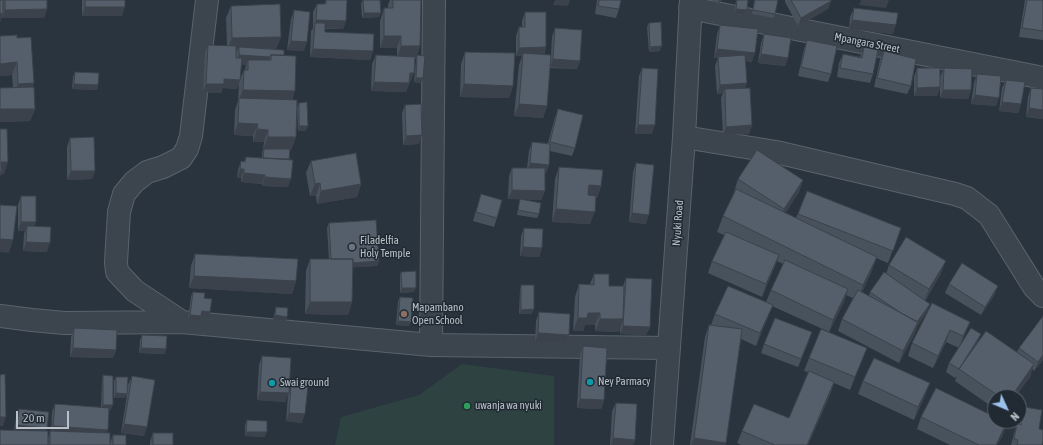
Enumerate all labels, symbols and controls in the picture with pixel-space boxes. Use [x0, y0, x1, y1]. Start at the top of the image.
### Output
street label: Mpangara Street [833, 30, 901, 56]
street label: Nyuki Road [670, 200, 686, 246]
place label: Filadelfia Holy Temple [360, 234, 411, 260]
marker: Filadelfia Holy Temple [347, 242, 357, 252]
place label: Mapambano Open School [412, 301, 464, 327]
marker: Mapambano Open School [399, 309, 409, 319]
place label: Ney Parmacy [598, 375, 651, 389]
place label: Swai ground [280, 376, 329, 390]
marker: Ney Parmacy [585, 377, 595, 387]
marker: Swai ground [267, 378, 277, 388]
north arrow [987, 389, 1027, 429]
place label: uwanja wa nyuki [475, 399, 542, 413]
marker: uwanja wa nyuki [462, 401, 472, 411]
scale bar [18, 403, 71, 429]
text: N [1008, 410, 1021, 423]
text: 20 m [23, 411, 45, 425]

